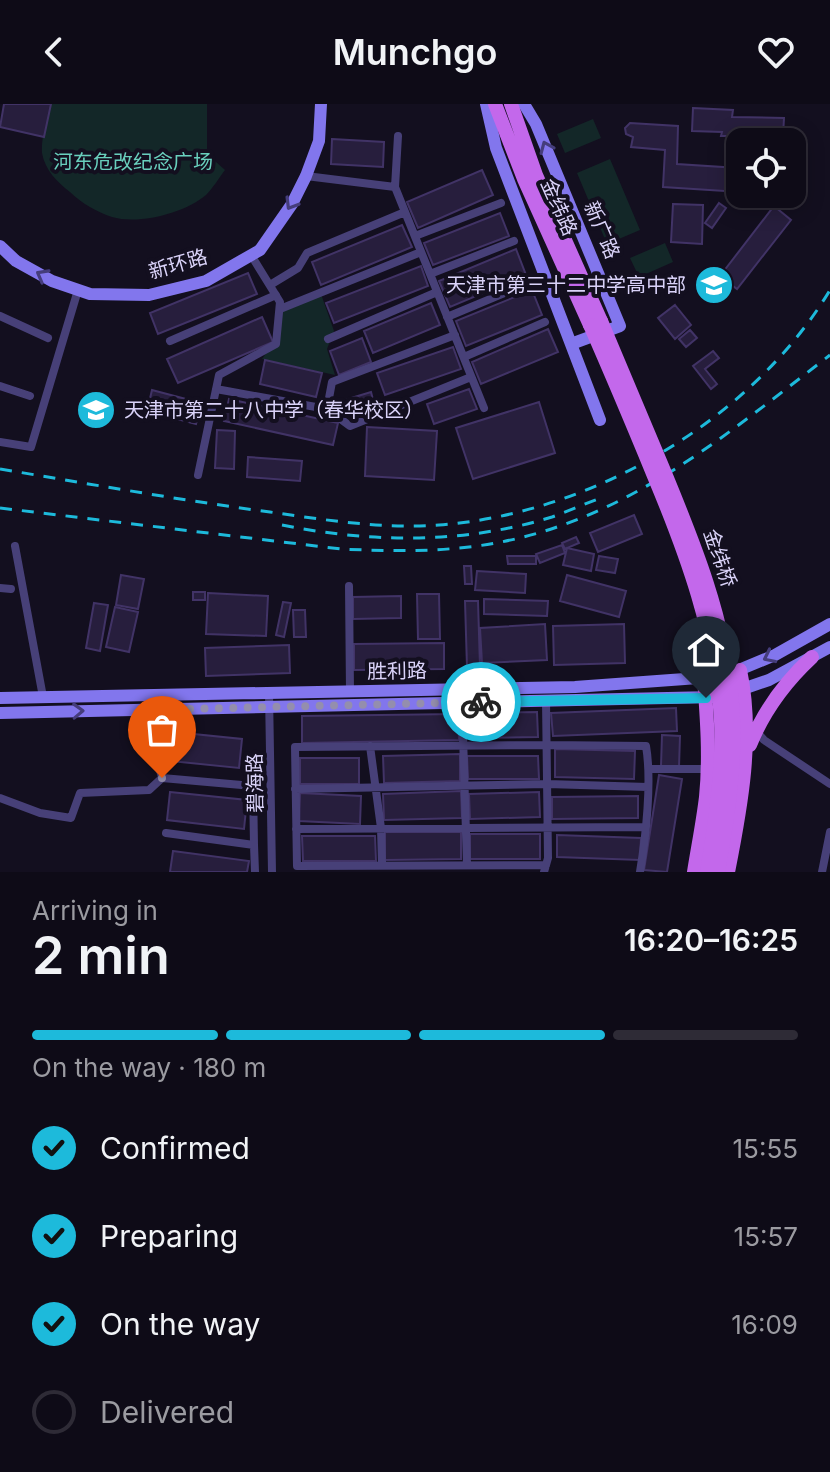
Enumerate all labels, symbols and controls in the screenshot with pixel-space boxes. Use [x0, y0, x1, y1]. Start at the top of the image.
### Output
icon: back [32, 30, 76, 74]
text: Munchgo [333, 30, 497, 74]
icon: heart [754, 30, 798, 74]
map controls [726, 128, 806, 208]
button: locate [726, 128, 806, 208]
one-way arrow [539, 141, 555, 155]
park label: 河东危改纪念广场 [53, 150, 213, 174]
street label: 金纬路 [536, 175, 582, 239]
one-way arrow [285, 195, 301, 210]
street label: 新广路 [579, 198, 625, 262]
street label: 新环路 [146, 244, 210, 284]
school or university icon: 天津市第三十二中学高中部 [693, 264, 735, 306]
one-way arrow [36, 269, 50, 285]
place label: 天津市第三十二中学高中部 [446, 273, 686, 297]
school or university icon: 天津市第二十八中学（春华校区） [75, 389, 117, 431]
place label: 天津市第二十八中学（春华校区） [124, 398, 424, 422]
street label: 金纬桥 [699, 526, 741, 590]
pin [672, 616, 740, 698]
icon: home [684, 628, 728, 672]
one-way arrow [763, 648, 778, 663]
street label: 胜利路 [367, 658, 427, 684]
courier [441, 662, 521, 742]
icon: bike [459, 680, 503, 724]
pin [128, 696, 196, 778]
one-way arrow [72, 703, 85, 720]
icon: bag [140, 708, 184, 752]
street label: 碧海路 [242, 753, 268, 813]
text: Arriving in [32, 895, 158, 926]
text: 16:20–16:25 [624, 922, 798, 958]
text: 2 min [32, 924, 170, 987]
text: On the way · 180 m [32, 1052, 266, 1083]
icon: check [32, 1126, 76, 1170]
text: Confirmed [100, 1130, 250, 1166]
text: 15:55 [733, 1133, 798, 1164]
icon: check [32, 1214, 76, 1258]
text: Preparing [100, 1218, 238, 1254]
text: 15:57 [734, 1221, 798, 1252]
icon: check [32, 1302, 76, 1346]
text: On the way [100, 1306, 260, 1342]
text: 16:09 [731, 1309, 798, 1340]
text: Delivered [100, 1394, 234, 1430]

